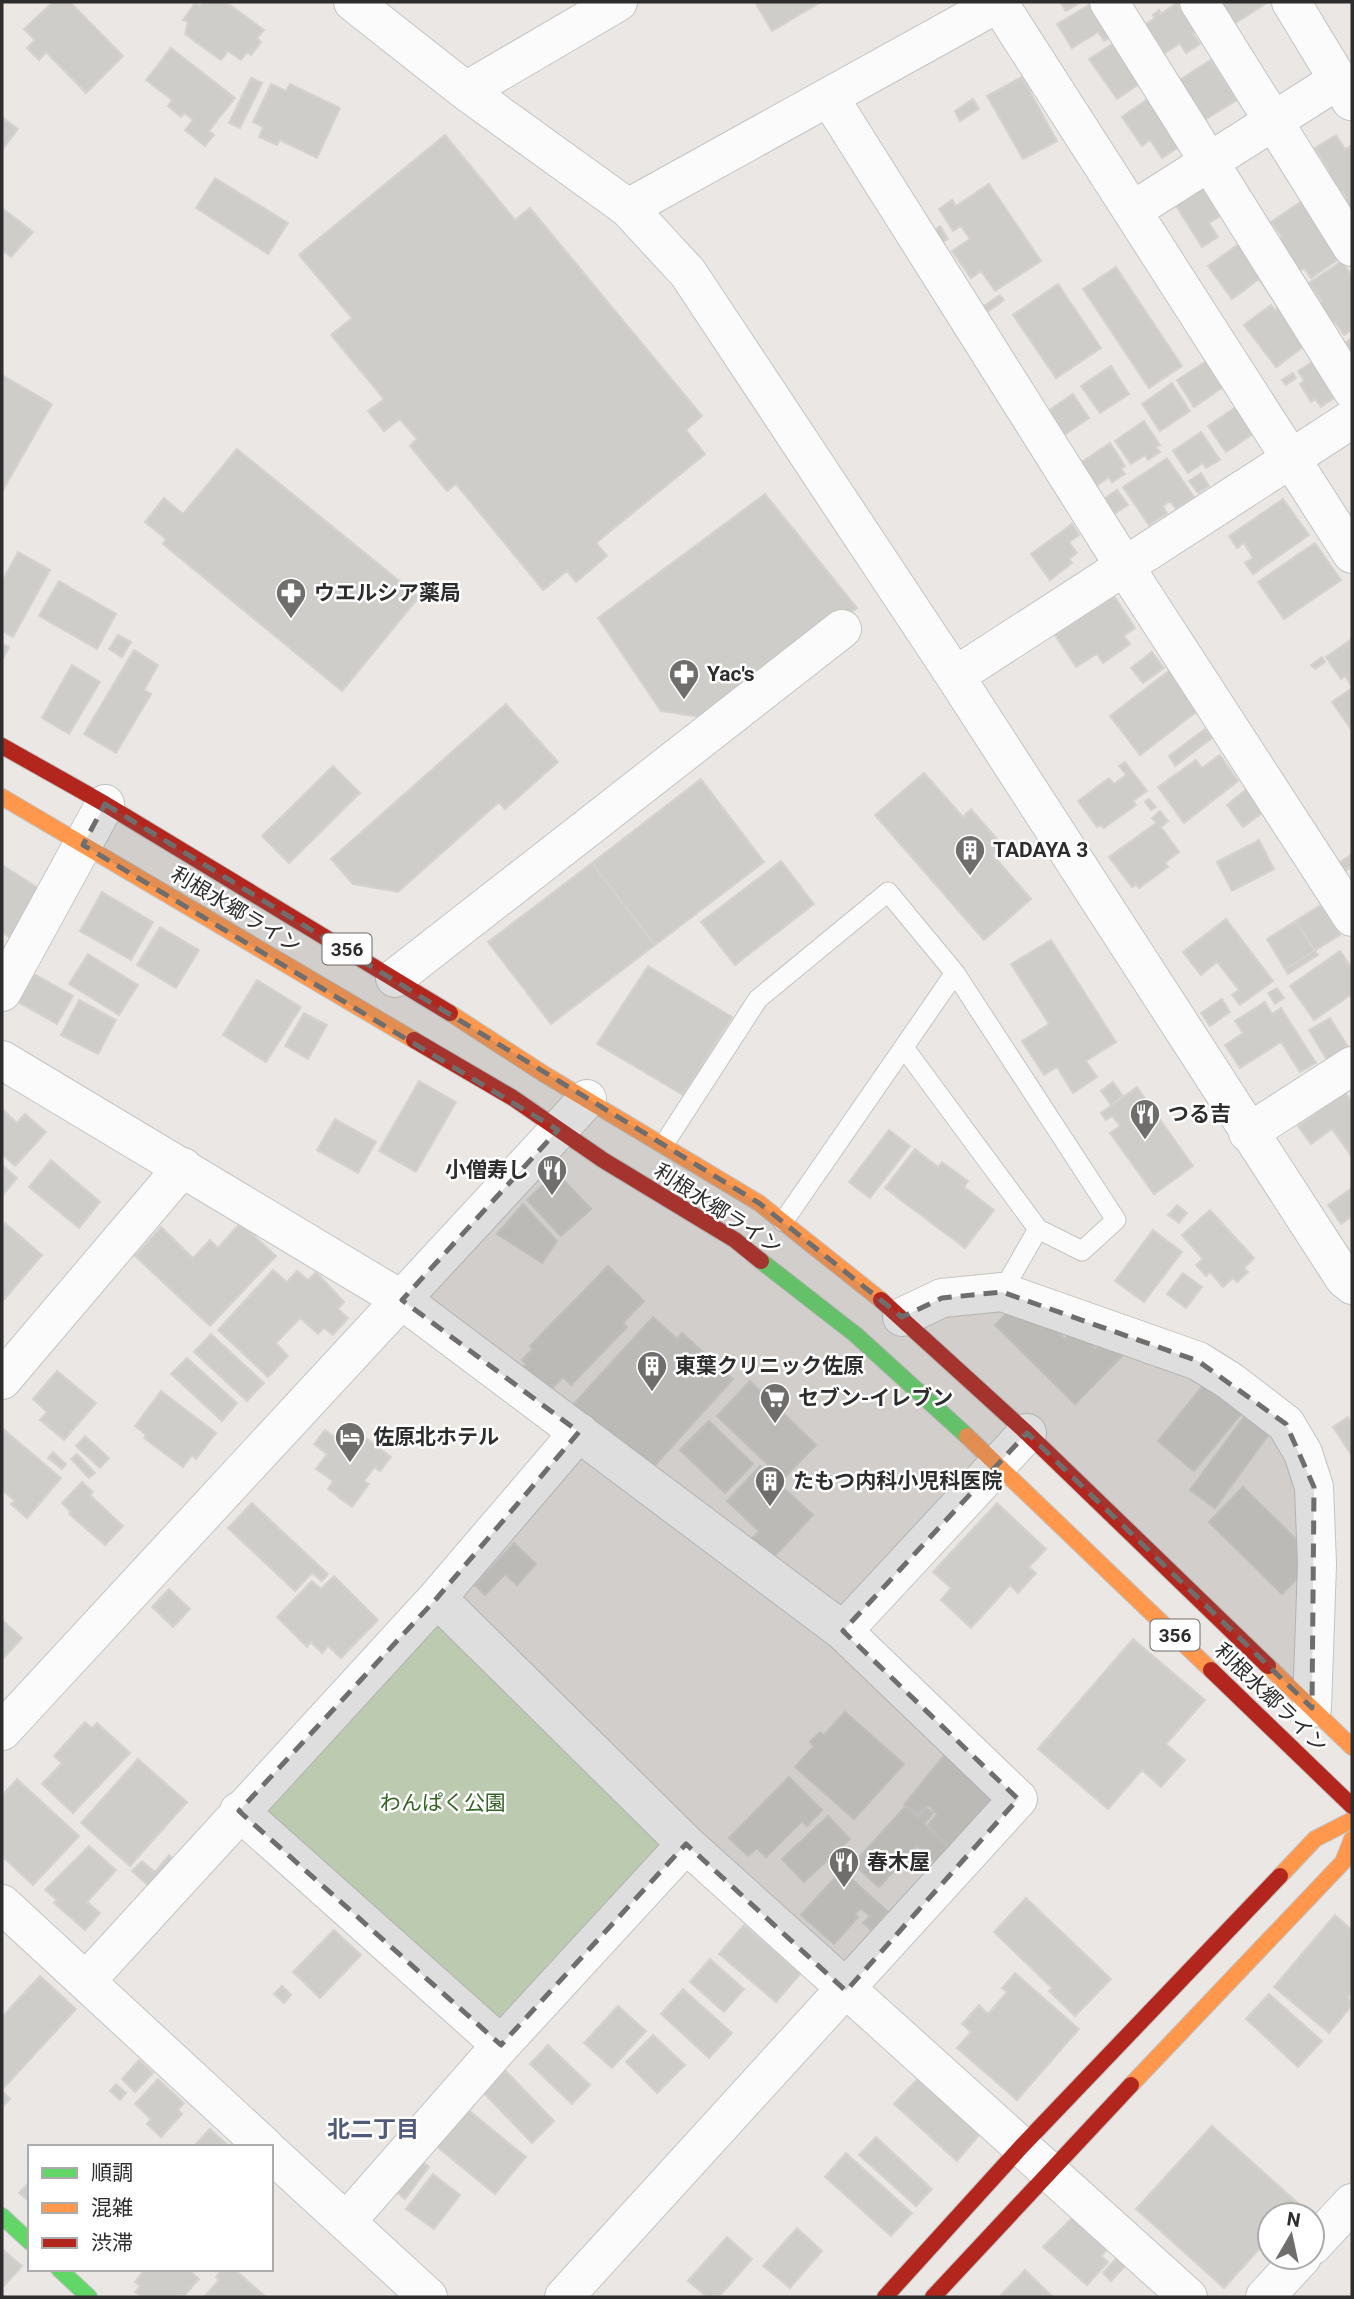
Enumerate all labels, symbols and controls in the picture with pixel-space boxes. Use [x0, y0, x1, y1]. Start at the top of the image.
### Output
pharmacy icon: ウエルシア薬局 [274, 576, 308, 620]
place label: ウエルシア薬局 [314, 581, 461, 605]
pharmacy icon: Yac's [667, 657, 701, 701]
place label: Yac's [707, 662, 755, 686]
building icon: TADAYA 3 [953, 833, 987, 877]
place label: TADAYA 3 [993, 838, 1088, 862]
street label: 利根水郷ライン [167, 862, 305, 958]
road number: 356 [322, 934, 372, 965]
restaurant icon: つる吉 [1128, 1097, 1162, 1141]
place label: つる吉 [1168, 1102, 1231, 1126]
restaurant icon: 小僧寿し [535, 1153, 569, 1197]
place label: 小僧寿し [445, 1158, 529, 1182]
street label: 利根水郷ライン [650, 1159, 786, 1259]
building icon: 東葉クリニック佐原 [635, 1349, 669, 1393]
place label: 東葉クリニック佐原 [675, 1354, 864, 1378]
supermarket icon: セブン-イレブン [758, 1381, 792, 1425]
place label: セブン-イレブン [798, 1386, 953, 1410]
hotel icon: 佐原北ホテル [333, 1420, 367, 1464]
place label: 佐原北ホテル [373, 1425, 499, 1449]
building icon: たもつ内科小児科医院 [753, 1464, 787, 1508]
place label: たもつ内科小児科医院 [793, 1469, 1002, 1493]
road number: 356 [1150, 1620, 1200, 1651]
street label: 利根水郷ライン [1210, 1638, 1332, 1758]
park label: わんぱく公園 [380, 1791, 506, 1815]
restaurant icon: 春木屋 [827, 1845, 861, 1889]
place label: 春木屋 [867, 1850, 930, 1874]
district label: 北二丁目 [327, 2116, 419, 2143]
legend [28, 2145, 273, 2271]
text: 順調 [91, 2161, 133, 2185]
text: 混雑 [91, 2196, 133, 2220]
north arrow [1256, 2201, 1326, 2271]
text: N [1285, 2207, 1302, 2232]
text: 渋滞 [91, 2231, 133, 2255]

